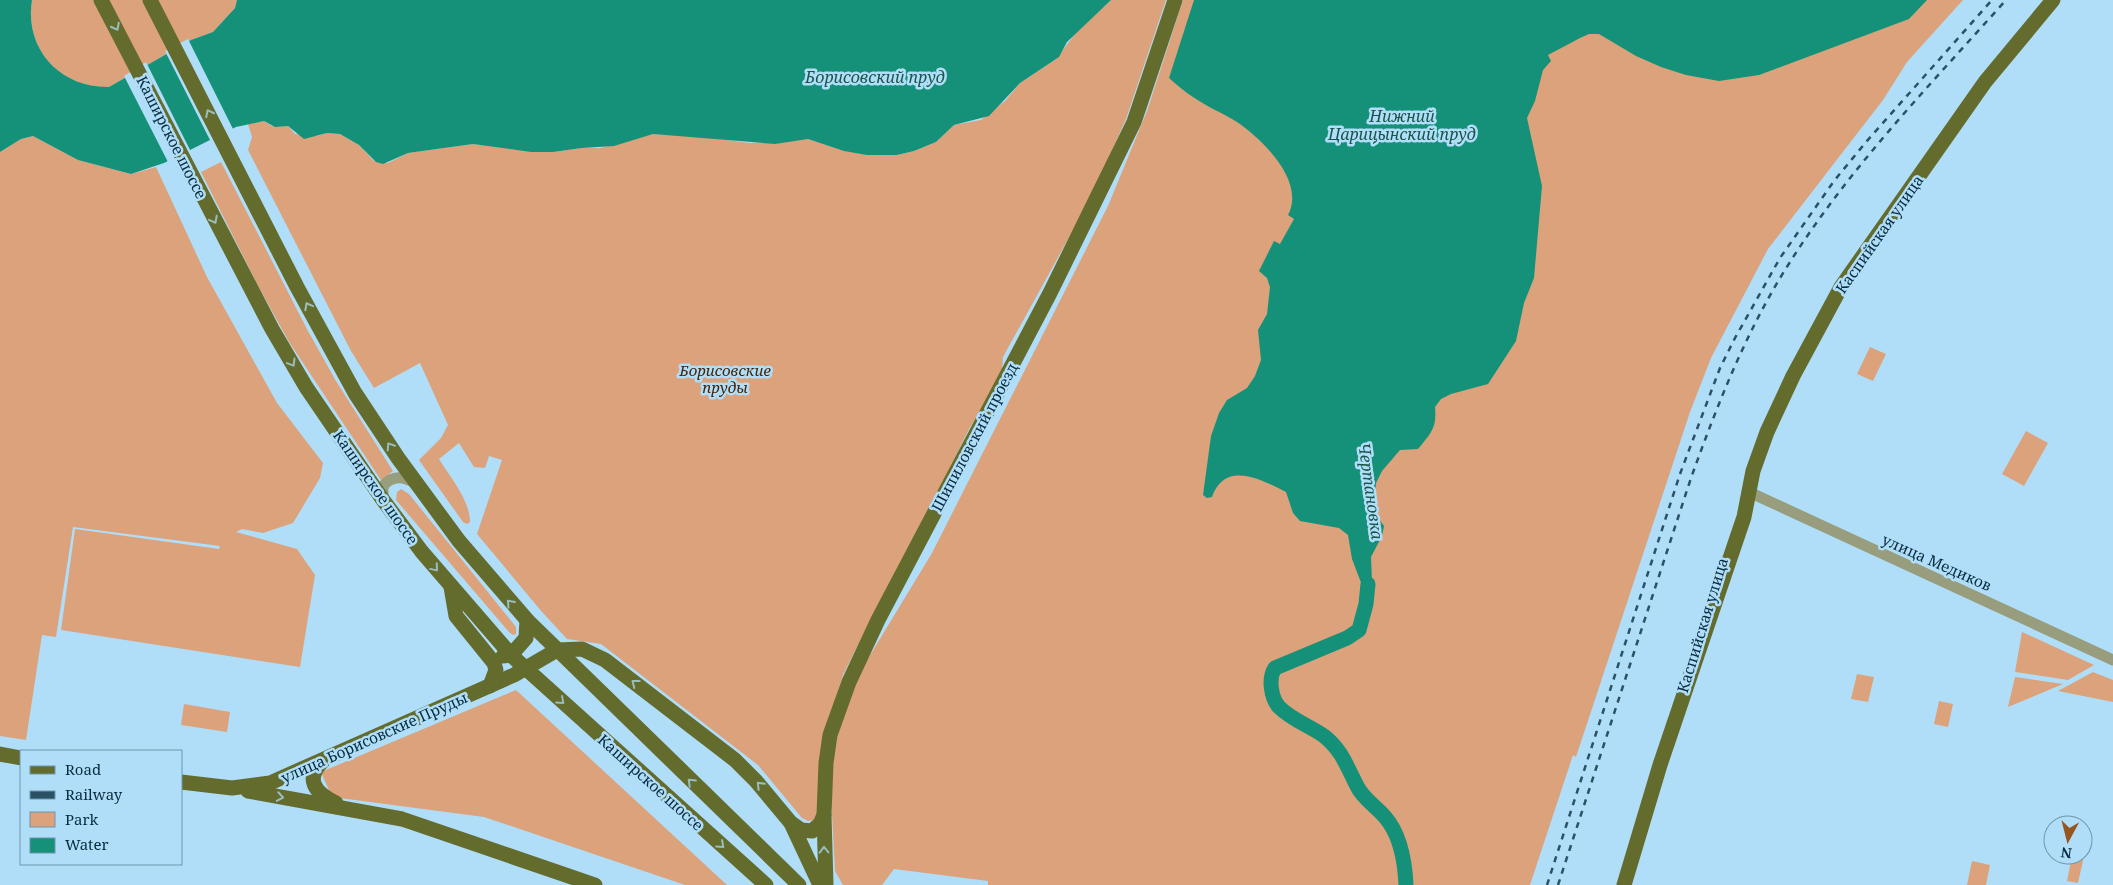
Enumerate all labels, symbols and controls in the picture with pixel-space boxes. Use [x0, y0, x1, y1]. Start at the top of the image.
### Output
one-way arrow [110, 22, 120, 31]
water label: Борисовский пруд [804, 66, 945, 88]
street label: Каширское шоссе [132, 72, 212, 202]
water label: Нижний Царицынский пруд [1327, 105, 1476, 145]
one-way arrow [205, 109, 215, 118]
street label: Каспийская улица [1831, 171, 1927, 297]
one-way arrow [208, 215, 218, 224]
one-way arrow [304, 303, 314, 312]
one-way arrow [285, 357, 295, 366]
street label: Шипиловский проезд [926, 359, 1022, 515]
park label: Борисовские пруды [678, 360, 771, 397]
street label: Каширское шоссе [329, 426, 423, 548]
water label: Чертановка [1353, 441, 1389, 541]
one-way arrow [387, 443, 396, 452]
street label: улица Медиков [1879, 529, 1995, 595]
street label: Каспийская улица [1672, 555, 1732, 695]
one-way arrow [429, 562, 437, 571]
one-way arrow [507, 599, 516, 608]
one-way arrow [631, 679, 640, 688]
street label: улица Борисовские Пруды [278, 687, 470, 787]
one-way arrow [556, 695, 565, 704]
street label: Каширское шоссе [594, 729, 708, 835]
legend [20, 750, 182, 865]
text: Road [65, 759, 101, 779]
one-way arrow [688, 778, 697, 787]
one-way arrow [757, 782, 766, 791]
text: Railway [65, 784, 123, 804]
one-way arrow [276, 791, 285, 801]
text: Park [65, 809, 99, 829]
north arrow [2043, 815, 2093, 865]
text: Water [65, 834, 108, 854]
one-way arrow [716, 839, 725, 848]
text: N [2060, 843, 2073, 864]
one-way arrow [819, 846, 830, 854]

